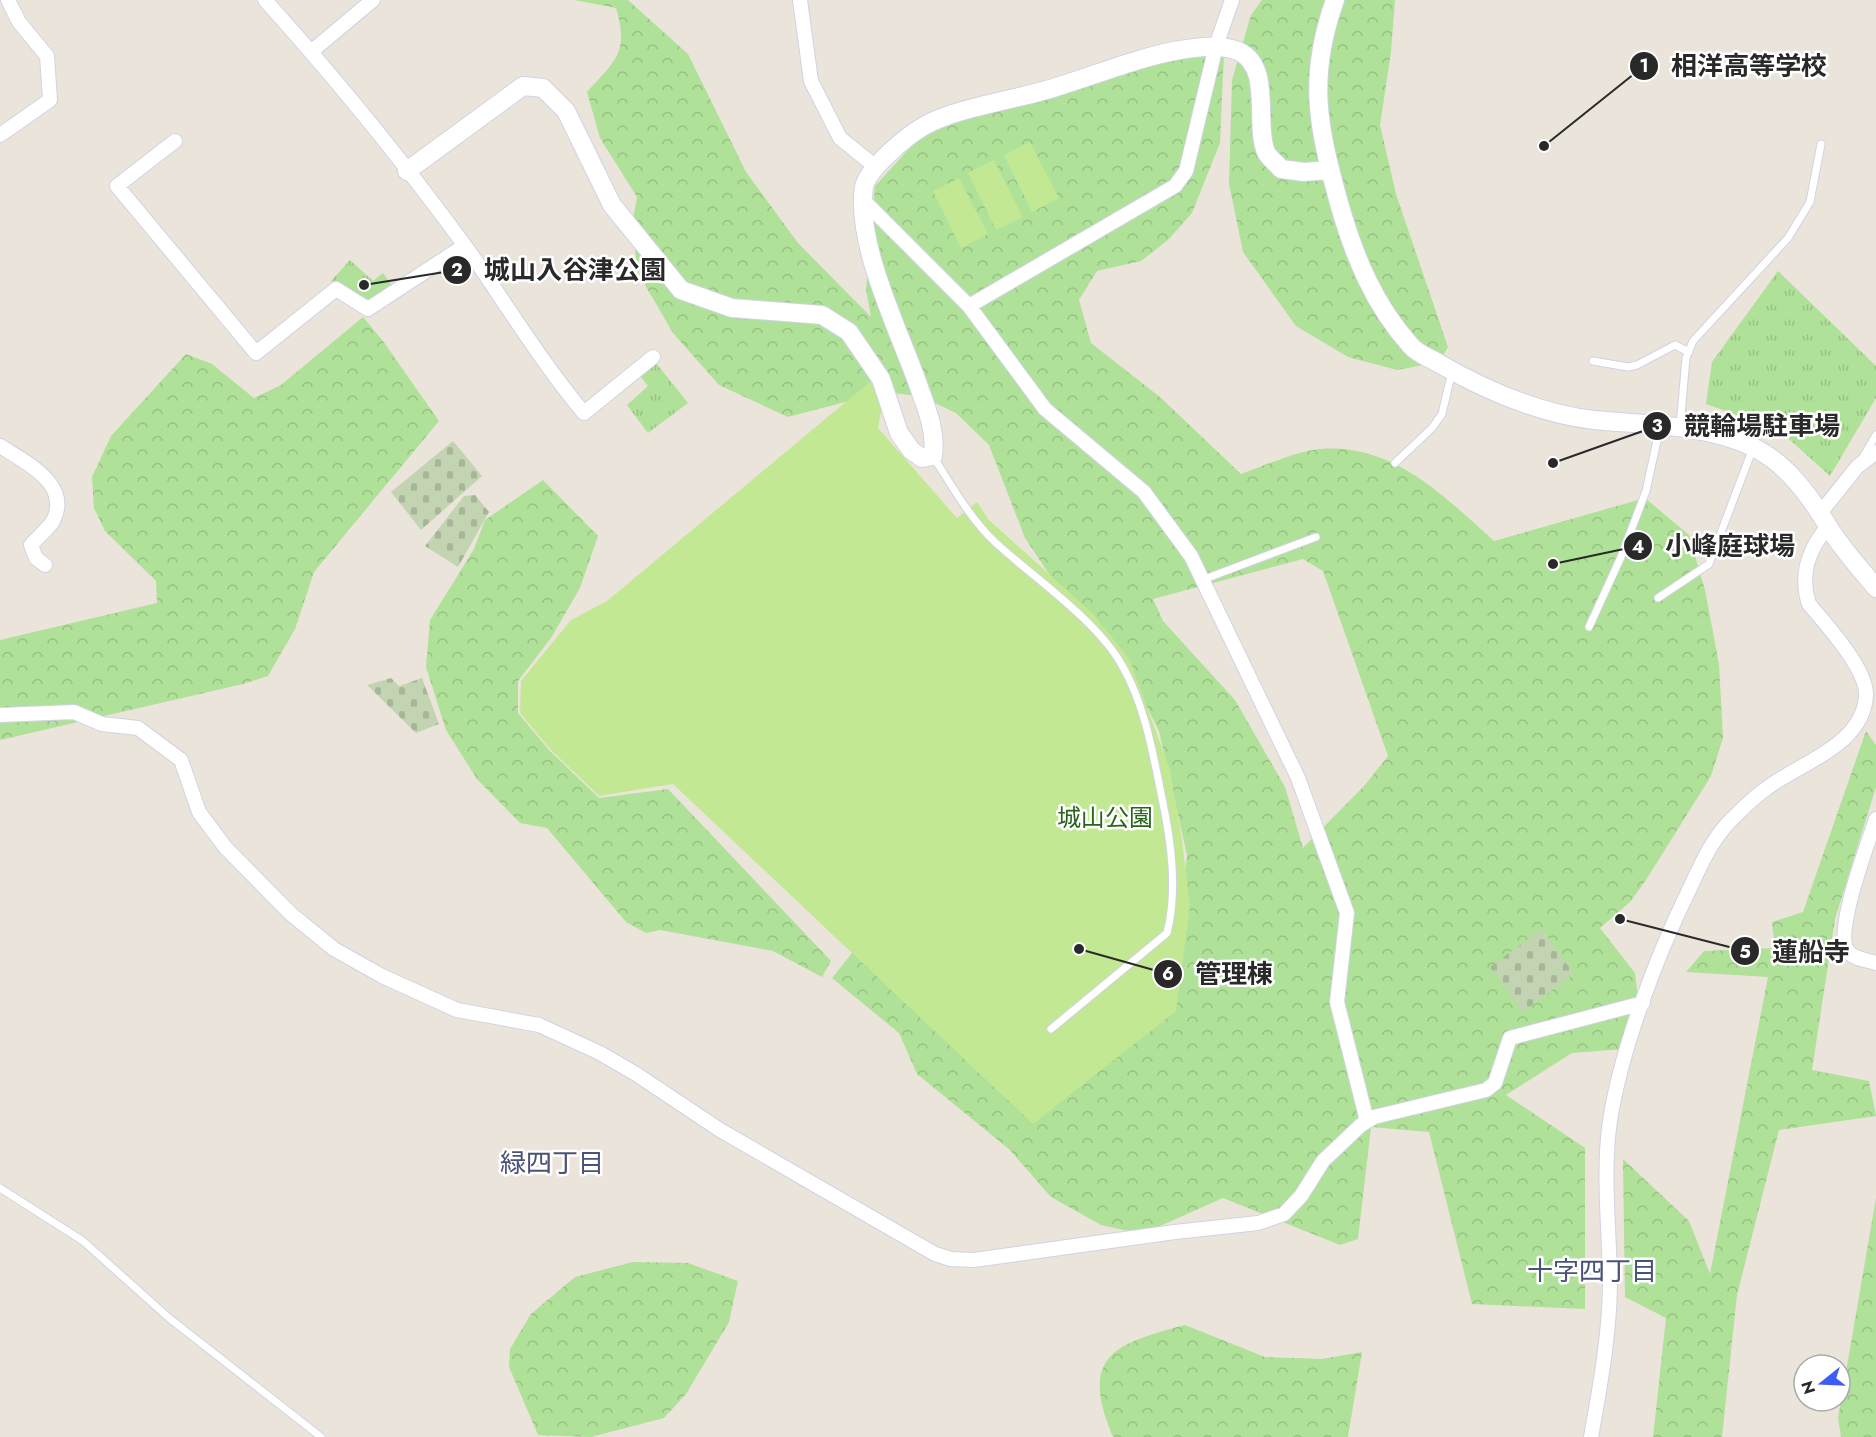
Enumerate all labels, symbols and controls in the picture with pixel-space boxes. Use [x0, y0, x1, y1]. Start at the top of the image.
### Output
callout: 相洋高等学校 [1629, 44, 1839, 88]
text: 相洋高等学校 [1671, 47, 1827, 85]
text: 1 [1639, 53, 1649, 79]
callout: 城山入谷津公園 [442, 248, 678, 292]
text: 城山入谷津公園 [484, 251, 666, 289]
text: 2 [451, 257, 463, 283]
callout: 競輪場駐車場 [1642, 404, 1852, 448]
text: 競輪場駐車場 [1684, 407, 1840, 445]
text: 3 [1651, 413, 1663, 439]
callout: 小峰庭球場 [1623, 524, 1807, 568]
text: 小峰庭球場 [1665, 527, 1795, 565]
text: 4 [1632, 534, 1644, 560]
park label: 城山公園 [1057, 800, 1153, 835]
callout: 蓮船寺 [1730, 929, 1862, 973]
text: 蓮船寺 [1772, 933, 1850, 971]
text: 5 [1739, 939, 1751, 965]
callout: 管理棟 [1153, 952, 1285, 996]
text: 管理棟 [1195, 955, 1273, 993]
text: 6 [1162, 961, 1174, 987]
district label: 緑四丁目 [500, 1144, 604, 1182]
district label: 十字四丁目 [1527, 1252, 1657, 1290]
north arrow [1792, 1353, 1852, 1413]
text: N [1795, 1378, 1821, 1397]

